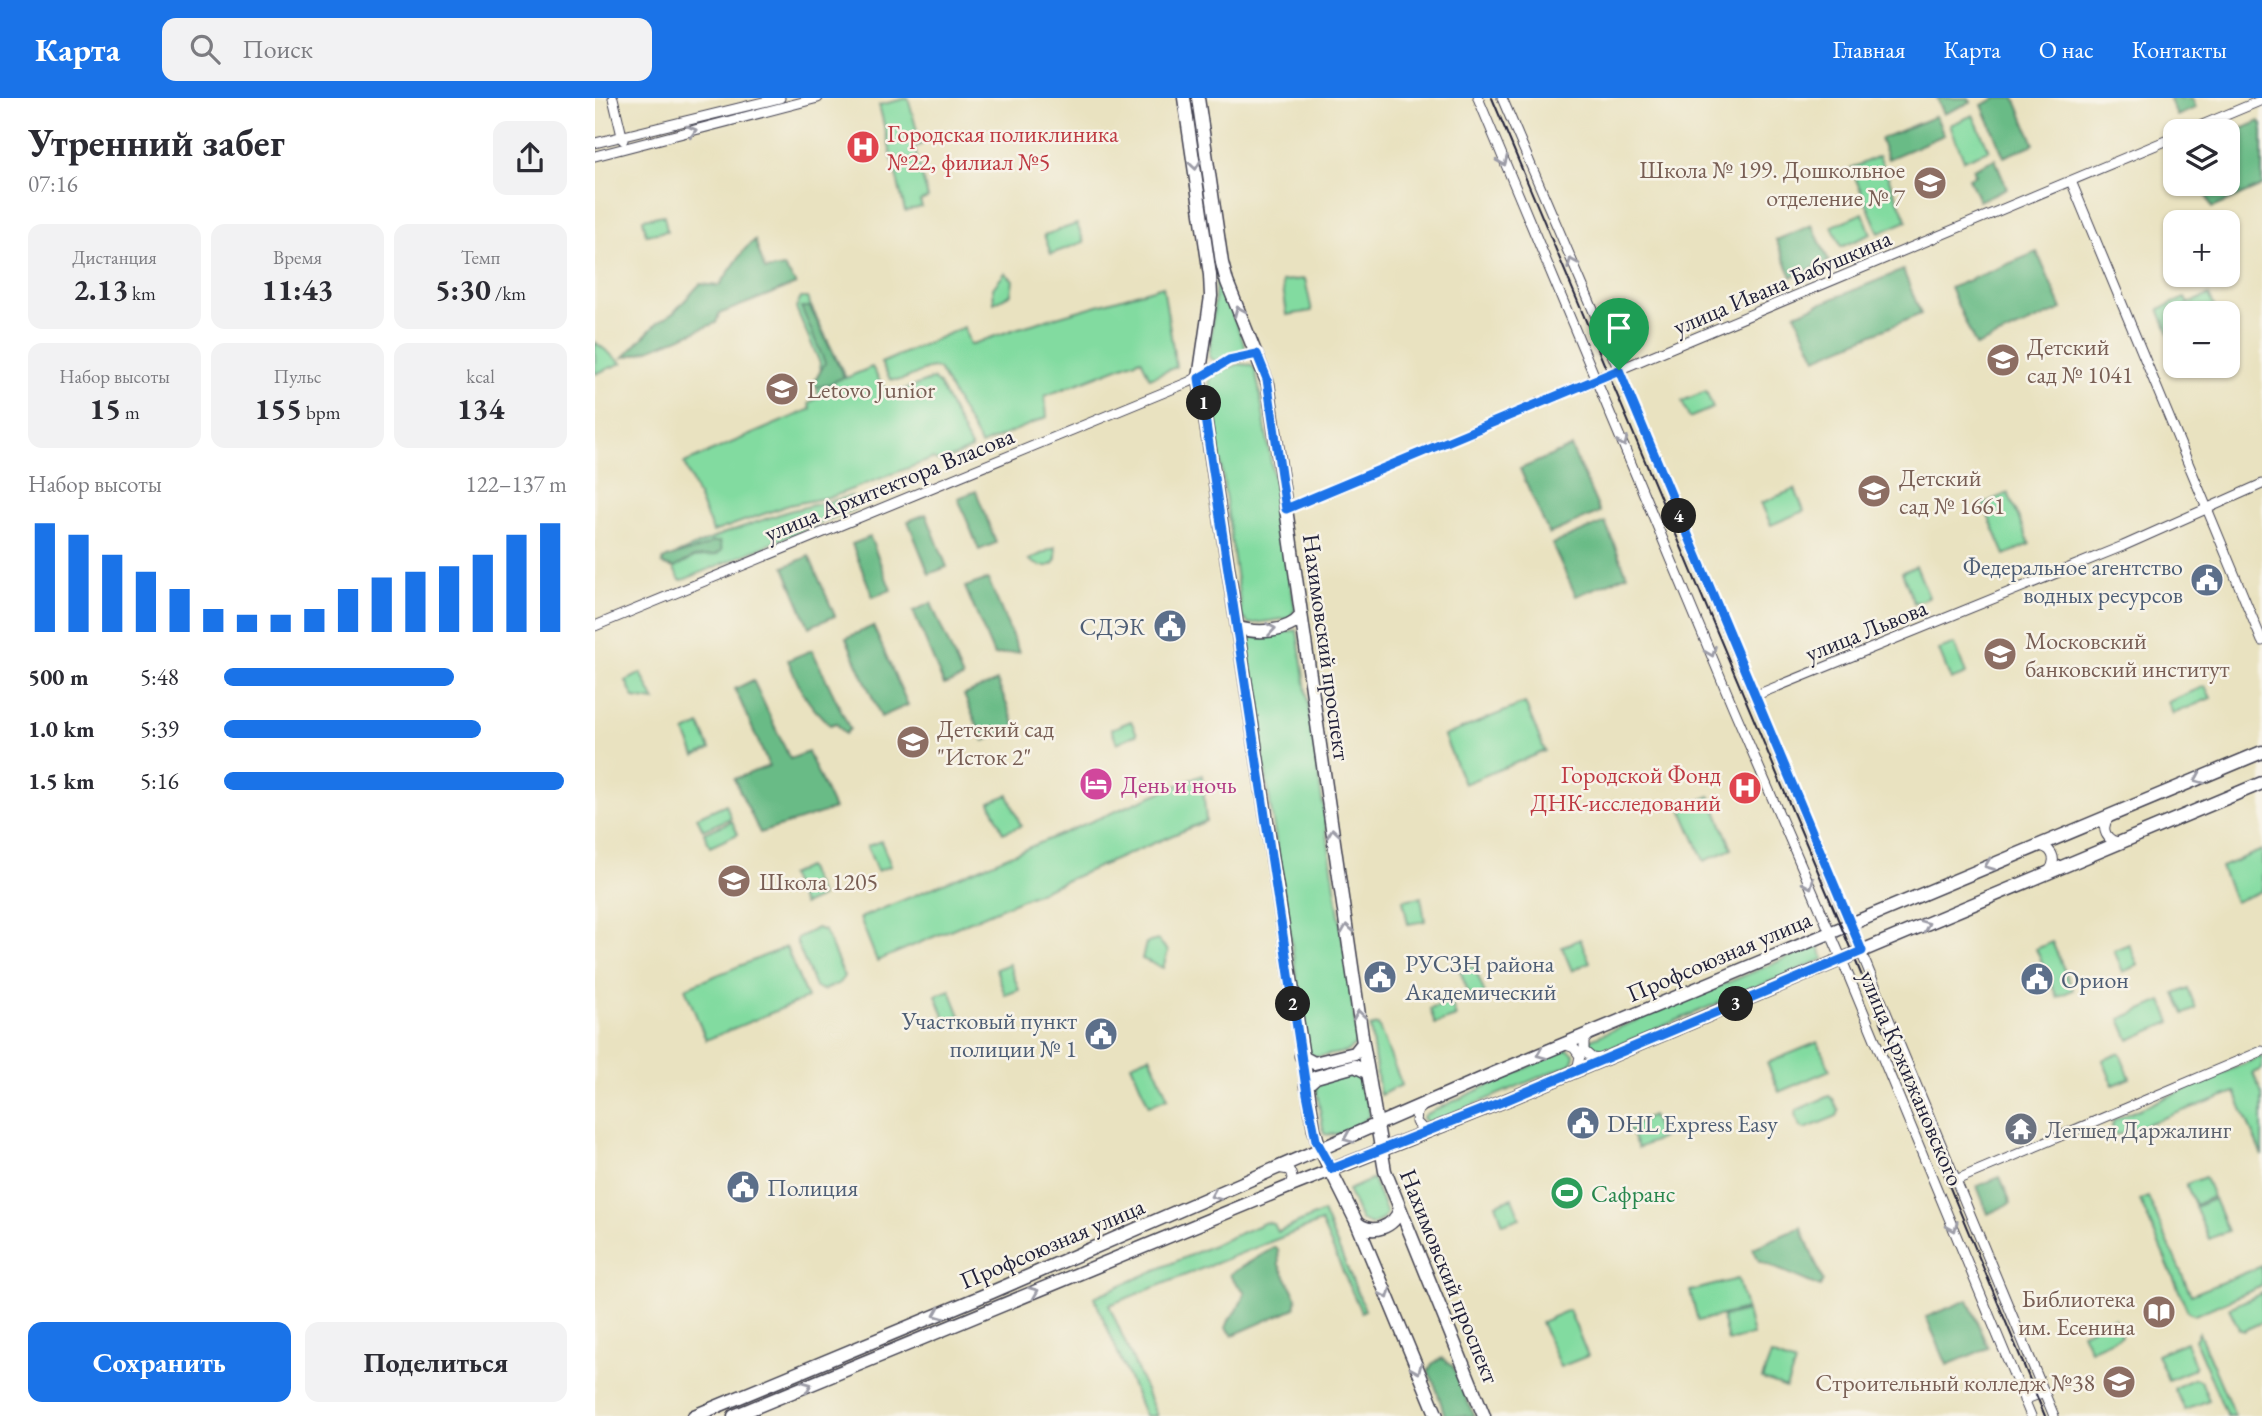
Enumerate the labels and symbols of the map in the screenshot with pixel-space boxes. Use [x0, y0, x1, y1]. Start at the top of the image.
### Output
place label: Городская поликлиника №22, филиал №5 [887, 118, 1119, 177]
one-way arrow [685, 125, 697, 139]
hospital icon: Городская поликлиника №22, филиал №5 [844, 128, 882, 166]
one-way arrow [1495, 154, 1509, 167]
place label: Школа № 199. Дошкольное отделение № 7 [1639, 154, 1905, 213]
one-way arrow [1187, 159, 1202, 171]
school or university icon: Школа № 199. Дошкольное отделение № 7 [1911, 164, 1949, 202]
street label: улица Ивана Бабушкина [1668, 222, 1896, 342]
one-way arrow [1566, 257, 1580, 270]
pin [1589, 298, 1649, 370]
one-way arrow [1233, 306, 1247, 318]
place label: Детский сад № 1041 [2027, 331, 2133, 390]
school or university icon: Детский сад № 1041 [1984, 341, 2022, 379]
school or university icon: Letovo Junior [763, 370, 801, 408]
place label: Letovo Junior [807, 374, 935, 405]
pin: 1 [1187, 386, 1221, 420]
street label: улица Архитектора Власова [759, 419, 1019, 548]
one-way arrow [1614, 435, 1628, 447]
place label: Детский сад № 1661 [1899, 462, 2005, 521]
school or university icon: Детский сад № 1661 [1855, 472, 1893, 510]
pin: 4 [1661, 498, 1697, 534]
street label: Нахимовский проспект [1296, 532, 1358, 763]
place label: Федеральное агентство водных ресурсов [1963, 551, 2183, 610]
public building icon: Федеральное агентство водных ресурсов [2188, 561, 2226, 599]
street label: улица Львова [1800, 591, 1932, 669]
public building icon: СДЭК [1151, 607, 1189, 645]
place label: СДЭК [1080, 611, 1145, 642]
one-way arrow [1265, 622, 1276, 637]
place label: Московский банковский институт [2025, 625, 2230, 684]
school or university icon: Московский банковский институт [1981, 635, 2019, 673]
one-way arrow [1702, 645, 1716, 657]
place label: Детский сад "Исток 2" [937, 713, 1054, 772]
school or university icon: Детский сад "Исток 2" [894, 723, 932, 761]
place label: Городской Фонд ДНК-исследований [1531, 759, 1721, 818]
hotel icon: День и ночь [1077, 765, 1115, 803]
place label: День и ночь [1121, 769, 1237, 800]
hospital icon: Городской Фонд ДНК-исследований [1726, 769, 1764, 807]
one-way arrow [2194, 771, 2207, 785]
one-way arrow [1325, 827, 1340, 839]
one-way arrow [1984, 857, 1996, 871]
school or university icon: Школа 1205 [715, 862, 753, 900]
place label: Школа 1205 [759, 866, 878, 897]
one-way arrow [1801, 877, 1815, 889]
street label: Профсоюзная улица [1622, 903, 1816, 1009]
one-way arrow [1918, 920, 1930, 934]
one-way arrow [1339, 923, 1354, 935]
place label: РУСЗН района Академический [1404, 948, 1557, 1007]
public building icon: РУСЗН района Академический [1361, 958, 1399, 996]
public building icon: Орион [2018, 960, 2056, 998]
place label: Орион [2061, 964, 2129, 995]
street label: улица Кржижановского [1853, 965, 1972, 1191]
pin: 2 [1275, 986, 1311, 1021]
pin: 3 [1719, 986, 1753, 1021]
place label: Участковый пункт полиции № 1 [901, 1005, 1077, 1064]
one-way arrow [1352, 1009, 1367, 1021]
public building icon: Участковый пункт полиции № 1 [1082, 1015, 1120, 1053]
one-way arrow [1536, 1046, 1549, 1060]
public building icon: DHL Express Easy [1564, 1104, 1602, 1142]
place label: DHL Express Easy [1607, 1108, 1778, 1139]
temple icon: Легшед Даржалинг [2002, 1110, 2040, 1148]
place label: Легшед Даржалинг [2045, 1114, 2232, 1145]
one-way arrow [1343, 1129, 1355, 1143]
street label: Нахимовский проспект [1393, 1164, 1507, 1388]
public building icon: Полиция [724, 1168, 762, 1206]
place label: Полиция [767, 1172, 858, 1203]
sports icon: Сафранс [1548, 1174, 1586, 1212]
place label: Сафранс [1591, 1178, 1675, 1209]
one-way arrow [1210, 1187, 1222, 1201]
street label: Профсоюзная улица [955, 1190, 1149, 1296]
one-way arrow [1945, 1219, 1959, 1232]
place label: Библиотека им. Есенина [2018, 1283, 2135, 1342]
one-way arrow [1027, 1287, 1039, 1301]
one-way arrow [1378, 1287, 1392, 1299]
library icon: Библиотека им. Есенина [2140, 1293, 2178, 1331]
one-way arrow [933, 1306, 946, 1320]
one-way arrow [1409, 1362, 1423, 1374]
school or university icon: Строительный колледж №38 [2100, 1363, 2138, 1401]
place label: Строительный колледж №38 [1815, 1367, 2095, 1398]
one-way arrow [800, 1380, 812, 1394]

